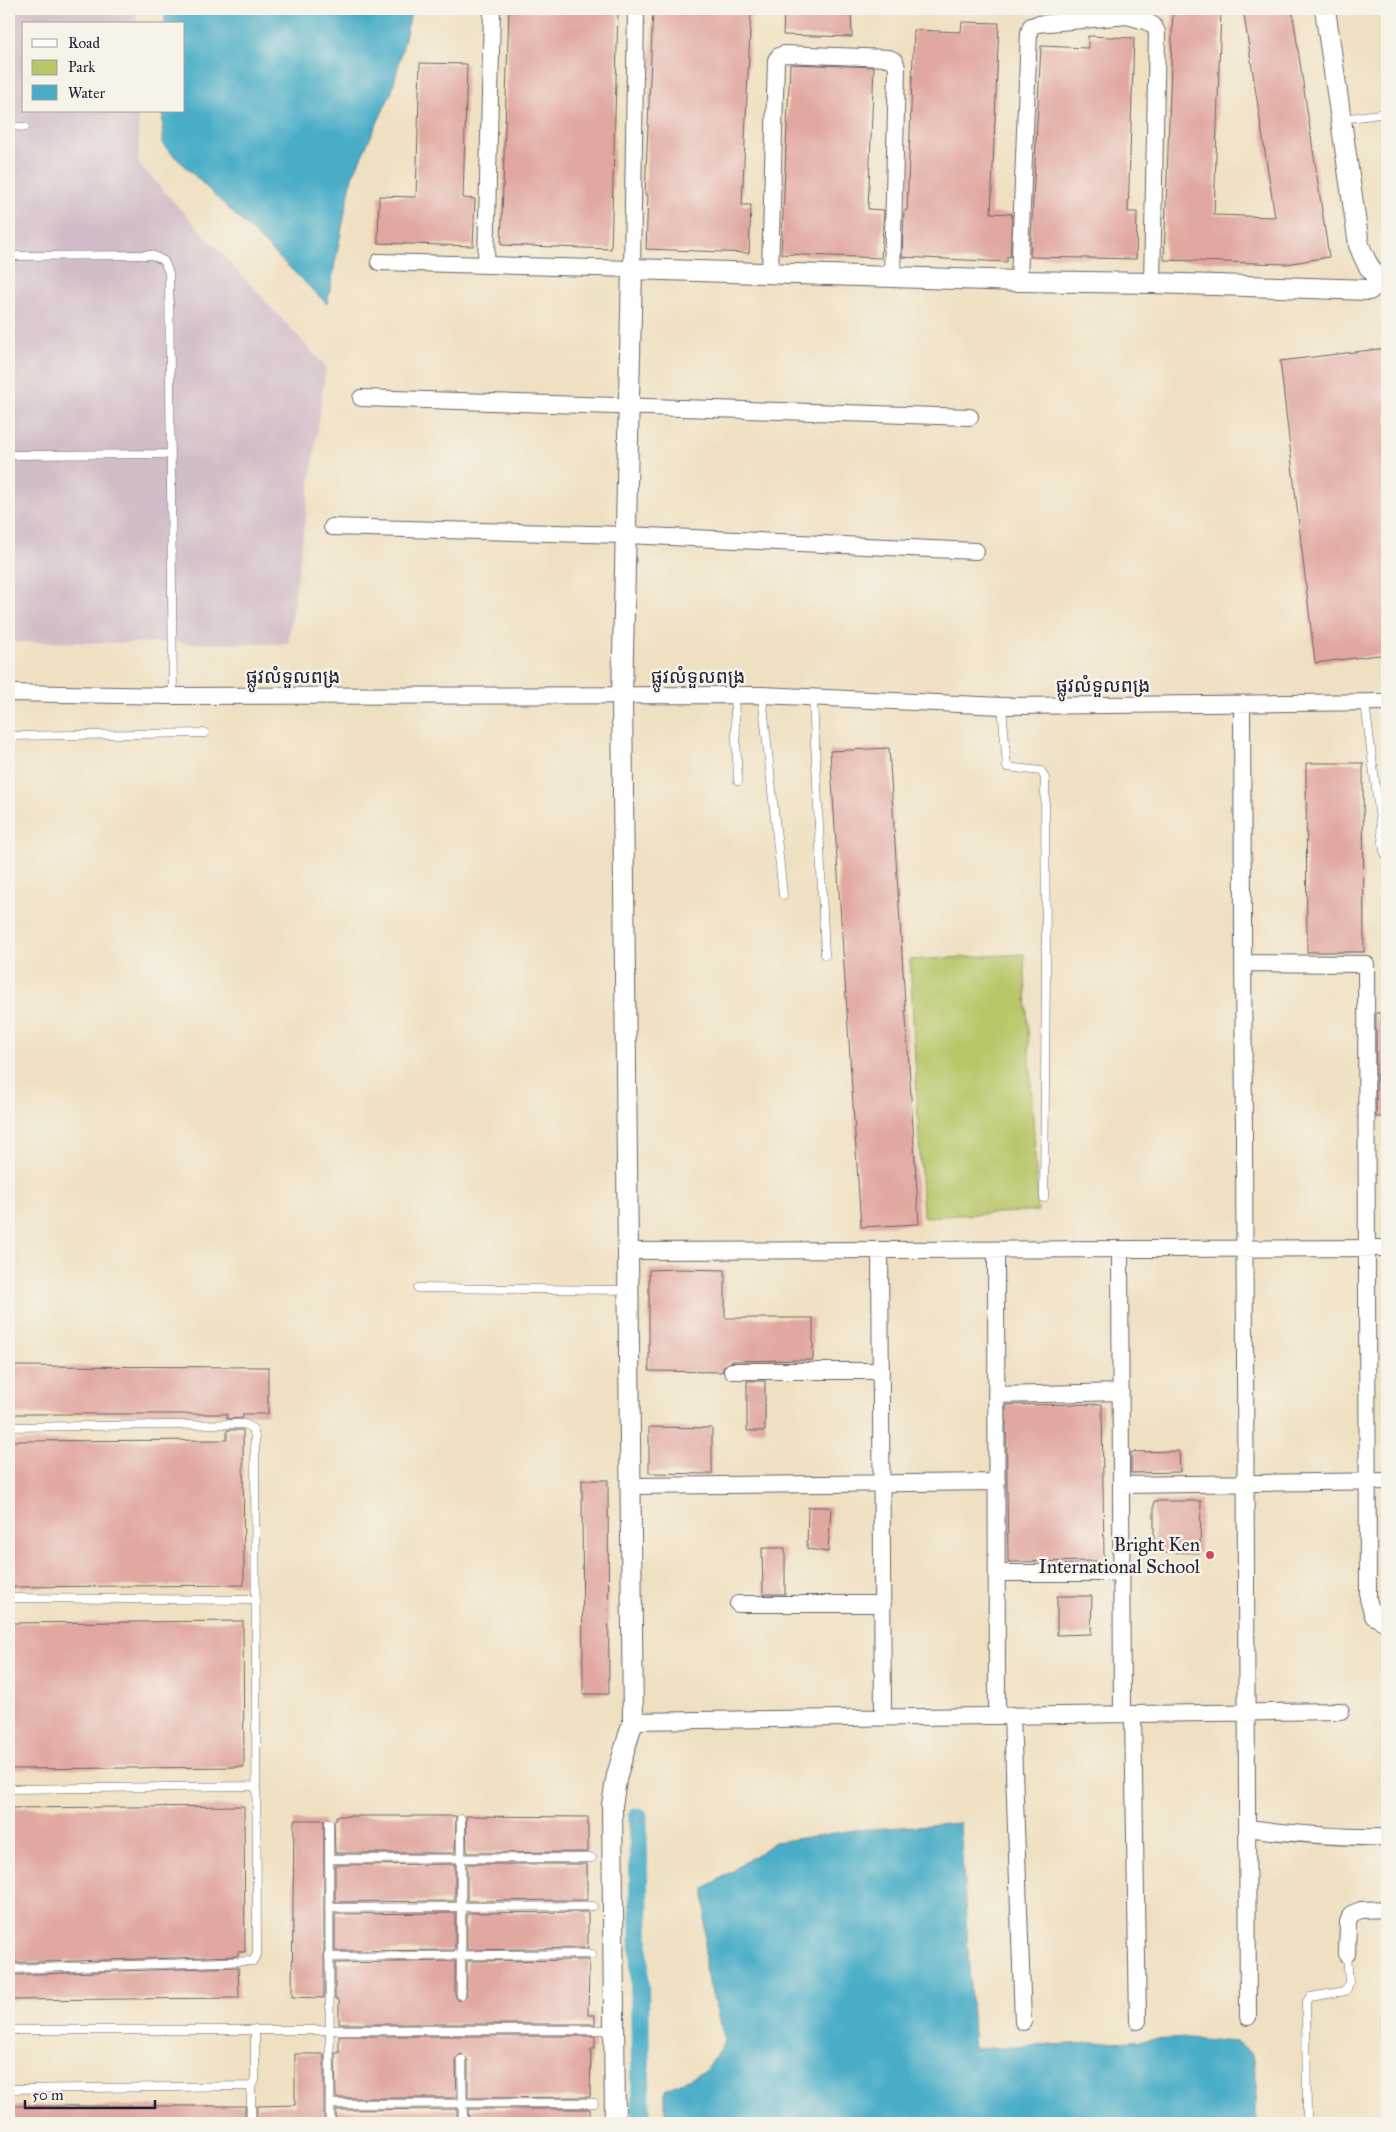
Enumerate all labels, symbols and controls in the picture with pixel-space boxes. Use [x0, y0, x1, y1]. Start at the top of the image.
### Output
legend [22, 22, 185, 112]
text: Road [68, 34, 100, 52]
text: Park [68, 58, 95, 76]
text: Water [68, 84, 105, 102]
street label: ផ្លូវលំទួលពង្រ [246, 665, 340, 693]
street label: ផ្លូវលំទួលពង្រ [651, 665, 745, 693]
street label: ផ្លូវលំទួលពង្រ [1056, 674, 1150, 702]
place label: Bright Ken International School [1039, 1533, 1201, 1578]
marker: Bright Ken International School [1204, 1549, 1216, 1561]
scale bar [25, 2077, 155, 2109]
text: 50 m [32, 2086, 64, 2104]

